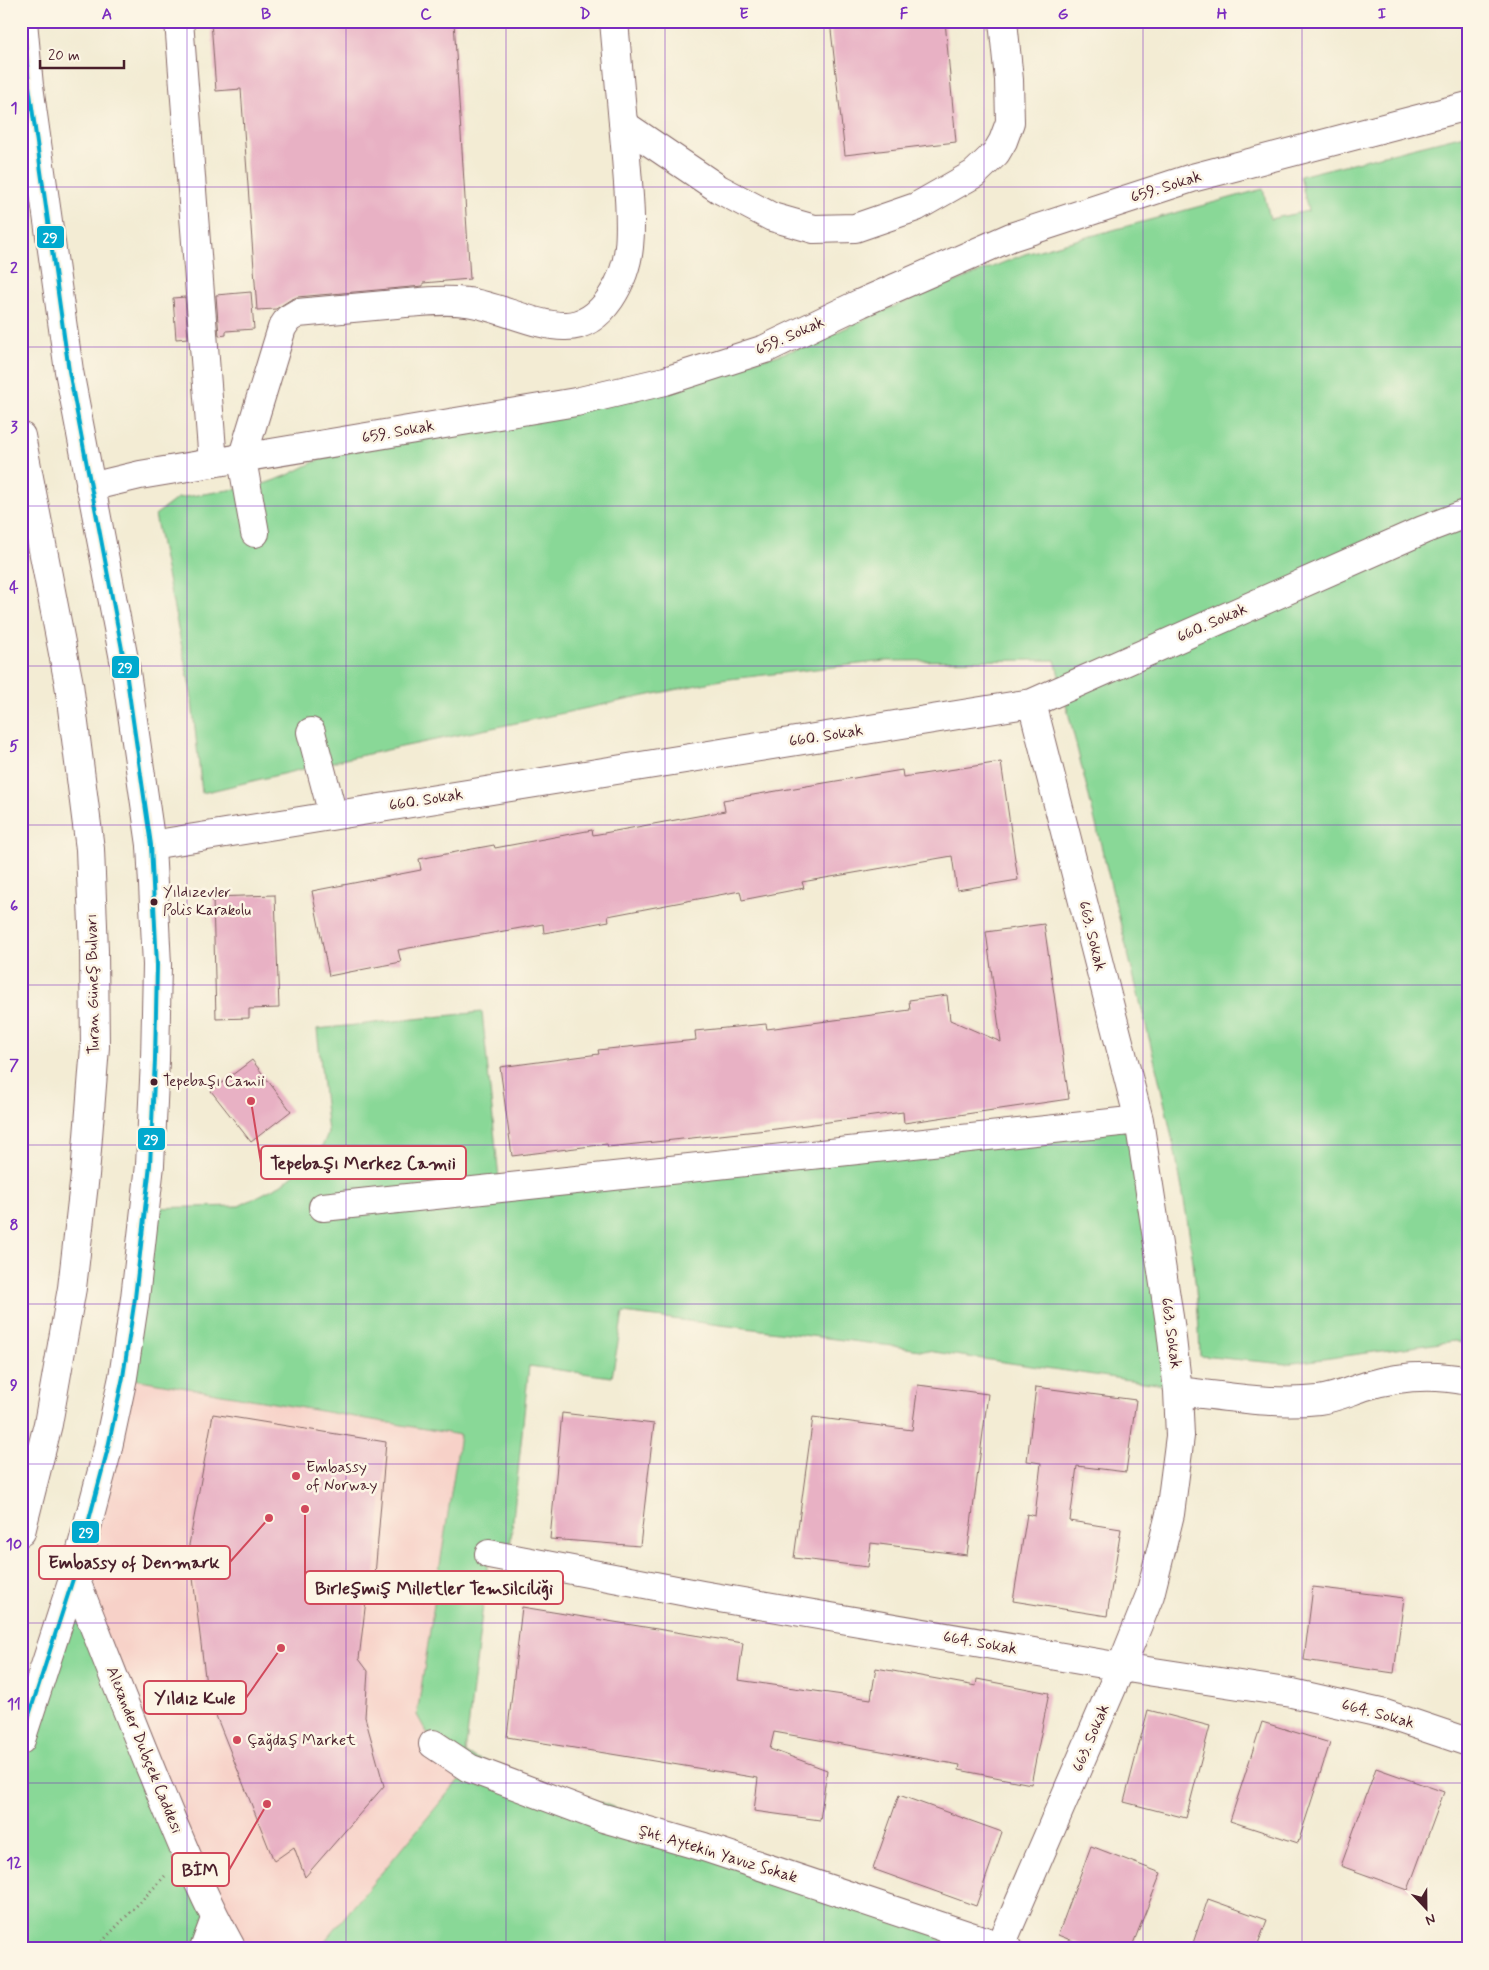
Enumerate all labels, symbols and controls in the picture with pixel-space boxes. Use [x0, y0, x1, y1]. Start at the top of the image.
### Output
text: A [102, 4, 112, 25]
text: B [261, 4, 271, 25]
text: C [420, 4, 432, 25]
text: D [579, 4, 591, 25]
text: E [739, 4, 749, 25]
text: F [900, 4, 909, 25]
text: G [1058, 4, 1069, 25]
text: H [1217, 4, 1228, 25]
text: I [1378, 4, 1387, 25]
scale bar [40, 38, 124, 70]
text: 20 m [48, 46, 80, 66]
text: 1 [10, 98, 18, 119]
street label: 659. Sokak [1128, 166, 1204, 208]
line badge: 29 [36, 225, 65, 249]
text: 29 [42, 229, 58, 247]
text: 2 [10, 258, 18, 279]
street label: 659. Sokak [752, 311, 828, 360]
street label: 659. Sokak [360, 415, 436, 449]
text: 3 [10, 417, 18, 438]
text: 4 [9, 577, 19, 598]
street label: 660. Sokak [1174, 598, 1250, 648]
line badge: 29 [111, 655, 140, 679]
text: 29 [117, 659, 133, 677]
street label: 660. Sokak [787, 720, 865, 752]
text: 5 [9, 736, 19, 757]
street label: 660. Sokak [387, 784, 465, 816]
place label: Yıldızevler Polis Karakolu [163, 883, 251, 921]
text: 6 [10, 896, 18, 917]
marker: Yıldızevler Polis Karakolu [149, 897, 159, 907]
street label: 663. Sokak [1073, 899, 1111, 973]
street label: Turan Güneş Bulvarı [81, 913, 105, 1055]
text: 7 [9, 1055, 19, 1076]
place label: Tepebaşı Camii [163, 1072, 264, 1092]
marker: Tepebaşı Camii [149, 1077, 159, 1087]
line badge: 29 [137, 1127, 166, 1151]
text: 29 [143, 1131, 159, 1149]
callout: Tepebaşı Merkez Camii [261, 1146, 466, 1179]
text: Tepebaşı Merkez Camii [270, 1152, 456, 1176]
text: 8 [9, 1215, 19, 1236]
street label: 663. Sokak [1156, 1296, 1186, 1370]
text: 9 [10, 1375, 18, 1396]
place label: Embassy of Norway [306, 1457, 377, 1496]
marker: Embassy of Norway [290, 1470, 302, 1482]
line badge: 29 [71, 1520, 100, 1544]
text: 29 [78, 1524, 94, 1542]
text: 10 [6, 1534, 22, 1555]
callout: Embassy of Denmark [39, 1546, 230, 1579]
text: Embassy of Denmark [48, 1551, 221, 1575]
callout: Birleşmiş Milletler Temsilciliği [305, 1571, 563, 1604]
text: Birleşmiş Milletler Temsilciliği [315, 1577, 553, 1601]
street label: 664. Sokak [941, 1626, 1019, 1660]
street label: Alexander Dubçek Caddesi [101, 1663, 187, 1837]
callout: Yıldız Kule [144, 1681, 246, 1714]
text: Yıldız Kule [154, 1687, 236, 1711]
text: 11 [7, 1694, 21, 1715]
street label: 664. Sokak [1339, 1694, 1417, 1734]
street label: 663. Sokak [1067, 1701, 1115, 1775]
place label: Çağdaş Market [247, 1730, 356, 1751]
marker: Çağdaş Market [231, 1734, 243, 1746]
street label: Şht. Aytekin Yavuz Sokak [636, 1820, 800, 1888]
text: 12 [6, 1853, 22, 1874]
callout: BİM [172, 1853, 229, 1886]
text: BİM [182, 1859, 219, 1883]
north arrow [1402, 1882, 1452, 1932]
text: N [1423, 1909, 1438, 1929]

